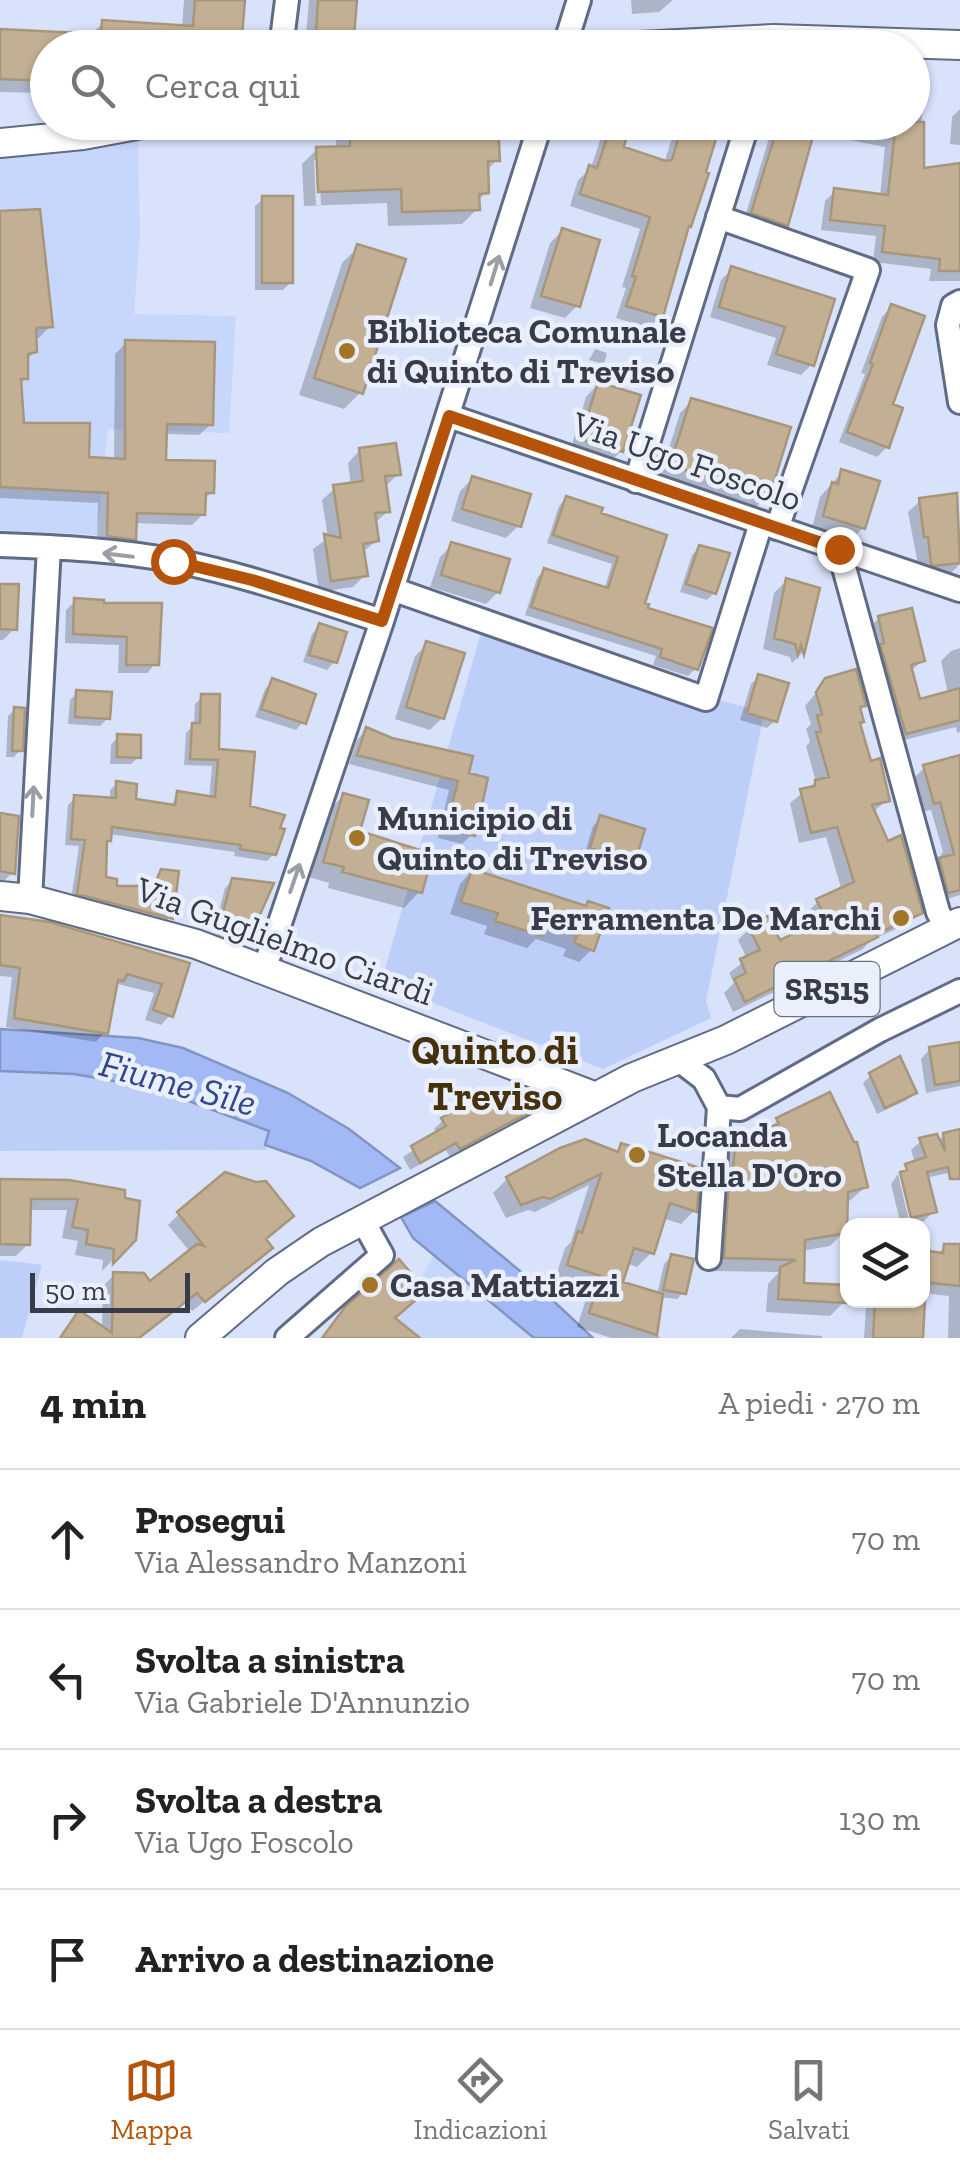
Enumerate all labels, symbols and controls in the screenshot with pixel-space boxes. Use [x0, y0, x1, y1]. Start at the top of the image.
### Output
search box [30, 30, 930, 140]
icon: search [65, 58, 120, 113]
text: Cerca qui [145, 62, 300, 108]
one-way arrow [487, 255, 505, 286]
place label: Biblioteca Comunale di Quinto di Treviso [367, 310, 686, 392]
marker: Biblioteca Comunale di Quinto di Treviso [336, 340, 358, 362]
street label: Via Ugo Foscolo [566, 402, 807, 520]
route end [817, 527, 863, 573]
route start [151, 539, 197, 585]
one-way arrow [103, 545, 135, 564]
one-way arrow [24, 786, 43, 818]
place label: Municipio di Quinto di Treviso [377, 797, 647, 879]
marker: Municipio di Quinto di Treviso [346, 827, 368, 849]
one-way arrow [288, 863, 306, 894]
street label: Via Guglielmo Ciardi [130, 867, 440, 1014]
place label: Ferramenta De Marchi [530, 897, 881, 939]
marker: Ferramenta De Marchi [890, 907, 912, 929]
road number: SR515 [774, 962, 880, 1016]
district label: Quinto di Treviso [412, 1026, 578, 1120]
water label: Fiume Sile [95, 1040, 261, 1126]
place label: Locanda Stella D'Oro [657, 1114, 842, 1196]
marker: Locanda Stella D'Oro [626, 1144, 648, 1166]
map controls [840, 1218, 930, 1308]
button: layers [840, 1218, 930, 1308]
place label: Casa Mattiazzi [390, 1264, 619, 1306]
scale bar [30, 1268, 190, 1312]
text: 50 m [45, 1274, 106, 1307]
marker: Casa Mattiazzi [359, 1274, 381, 1296]
text: 4 min [40, 1378, 146, 1429]
text: A piedi · 270 m [719, 1384, 920, 1422]
text: Prosegui [135, 1497, 285, 1543]
icon: ahead [40, 1512, 95, 1567]
text: 70 m [852, 1520, 920, 1558]
text: Via Alessandro Manzoni [135, 1543, 467, 1581]
text: Svolta a sinistra [135, 1637, 405, 1683]
icon: left [40, 1652, 95, 1707]
text: 70 m [852, 1660, 920, 1698]
text: Via Gabriele D'Annunzio [135, 1683, 470, 1721]
text: Svolta a destra [135, 1777, 382, 1823]
icon: right [40, 1792, 95, 1847]
text: 130 m [839, 1800, 920, 1838]
text: Via Ugo Foscolo [135, 1823, 354, 1861]
icon: arrive [40, 1932, 95, 1987]
text: Arrivo a destinazione [135, 1936, 494, 1982]
tab: Mappa [110, 2053, 193, 2146]
tab: Indicazioni [413, 2053, 547, 2146]
tab: Salvati [768, 2053, 850, 2146]

